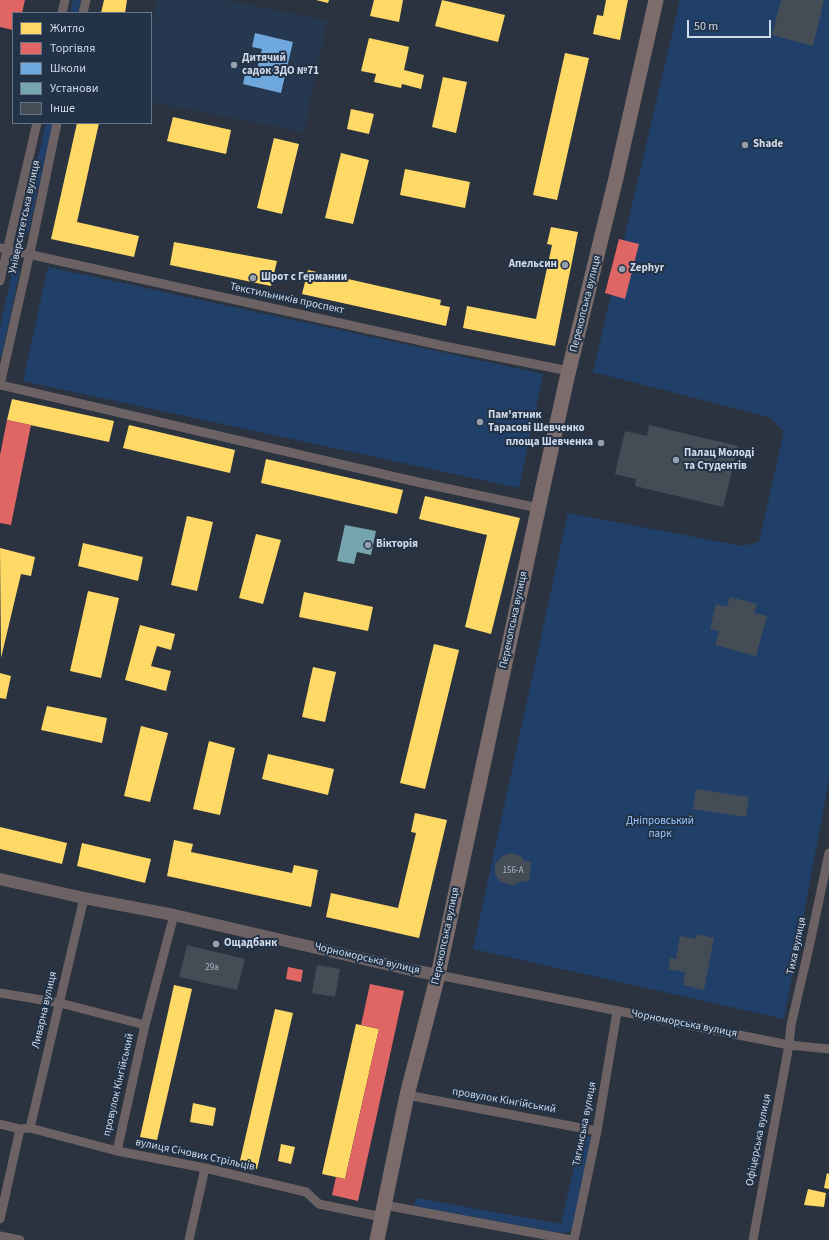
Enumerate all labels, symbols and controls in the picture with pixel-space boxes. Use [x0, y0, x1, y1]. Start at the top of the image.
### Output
legend [12, 12, 152, 124]
scale bar [689, 12, 773, 38]
text: 50 m [694, 18, 718, 35]
text: Житло [50, 20, 85, 37]
text: Торгівля [50, 40, 95, 57]
place label: Дитячий садок ЗДО №71 [242, 52, 319, 78]
text: Школи [50, 60, 86, 77]
marker: Дитячий садок ЗДО №71 [229, 60, 239, 70]
text: Установи [50, 80, 98, 97]
text: Інше [50, 100, 75, 117]
place label: Shade [753, 138, 783, 152]
marker: Shade [740, 140, 750, 150]
street label: Університетська вулиця [7, 159, 43, 275]
street label: Перекопська вулиця [568, 254, 604, 354]
place label: Апельсин [509, 258, 557, 272]
marker: Апельсин [560, 260, 570, 270]
place label: Zephyr [630, 262, 664, 276]
marker: Zephyr [617, 264, 627, 274]
place label: Шрот с Германии [261, 271, 347, 285]
marker: Шрот с Германии [248, 273, 258, 283]
street label: Текстильників проспект [229, 280, 345, 318]
place label: Пам'ятник Тарасові Шевченко [488, 409, 585, 435]
marker: Пам'ятник Тарасові Шевченко [475, 417, 485, 427]
place label: площа Шевченка [506, 436, 593, 450]
marker: площа Шевченка [596, 438, 606, 448]
place label: Палац Молоді та Студентів [684, 447, 754, 473]
marker: Палац Молоді та Студентів [671, 455, 681, 465]
place label: Вікторія [376, 538, 418, 552]
marker: Вікторія [363, 540, 373, 550]
street label: Перекопська вулиця [497, 570, 531, 670]
park label: Дніпровський парк [626, 815, 694, 841]
house number: 156-А [502, 866, 524, 876]
street label: Перекопська вулиця [429, 886, 463, 986]
street label: Тиха вулиця [784, 916, 810, 976]
place label: Ощадбанк [224, 937, 277, 951]
marker: Ощадбанк [211, 939, 221, 949]
street label: Чорноморська вулиця [313, 940, 421, 978]
house number: 29а [205, 963, 219, 973]
street label: Ливарна вулиця [30, 970, 60, 1050]
street label: Чорноморська вулиця [630, 1007, 738, 1041]
street label: провулок Кінгійський [101, 1032, 137, 1138]
street label: Тягинська вулиця [570, 1081, 600, 1167]
street label: провулок Кінгійський [451, 1085, 557, 1117]
street label: Офіцерська вулиця [744, 1093, 774, 1187]
street label: вулиця Січових Стрільців [134, 1136, 256, 1174]

